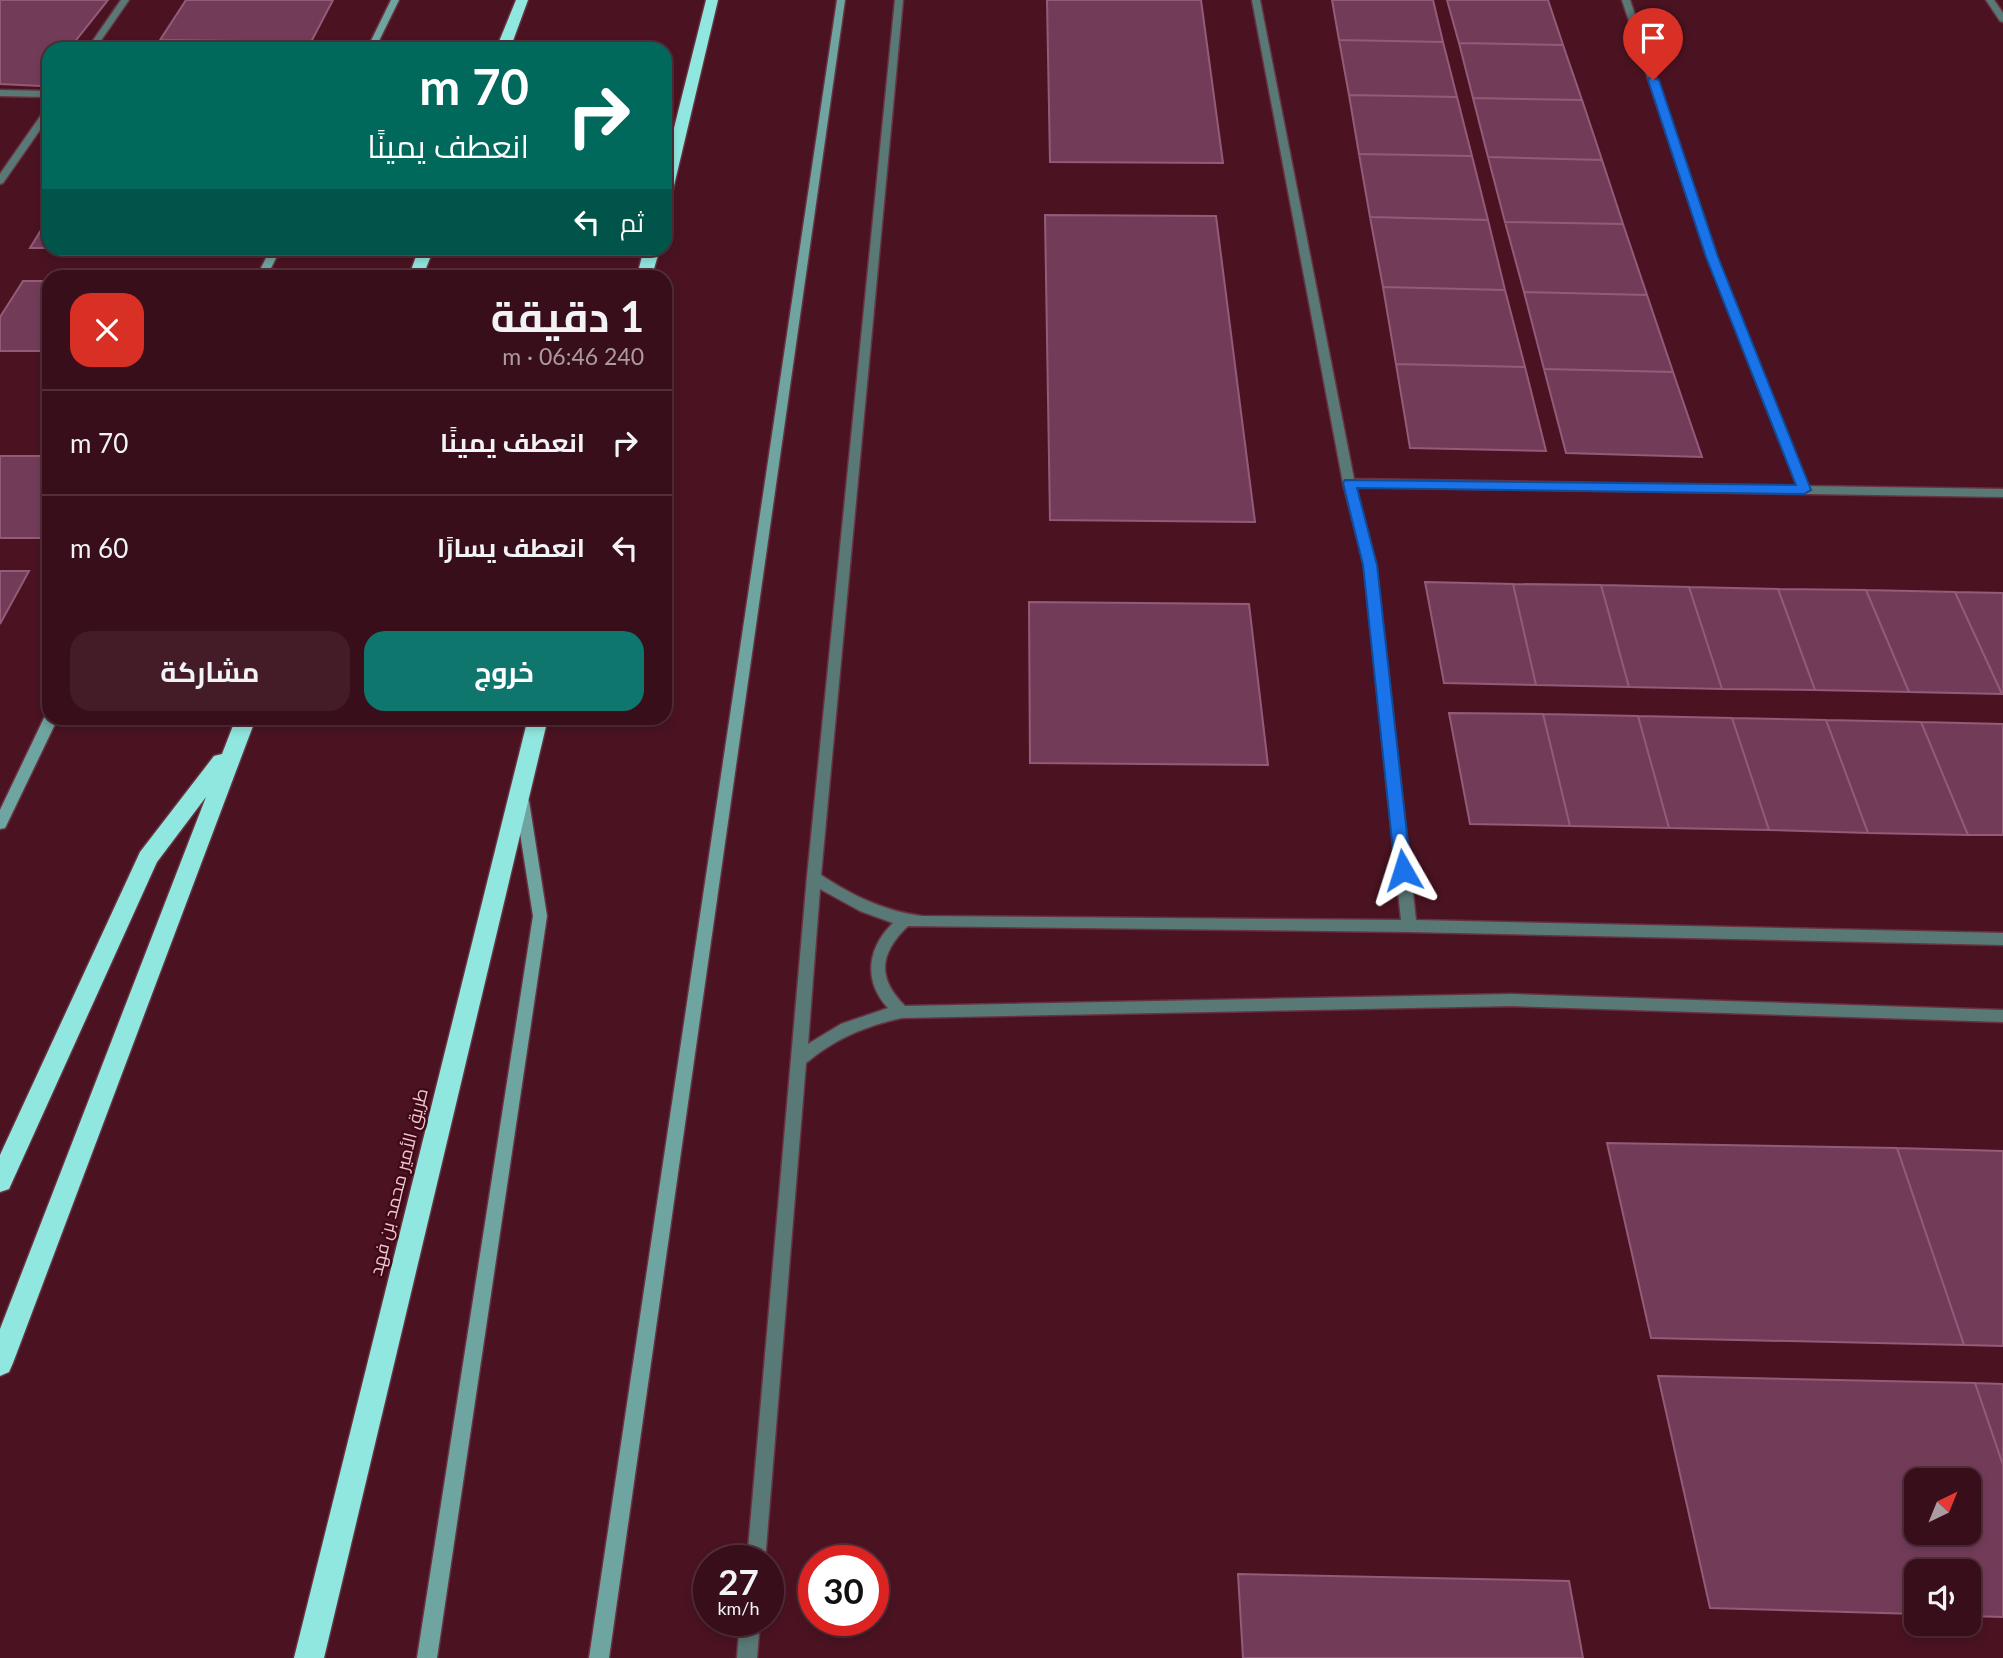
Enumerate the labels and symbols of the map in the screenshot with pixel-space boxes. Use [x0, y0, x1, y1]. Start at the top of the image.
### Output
pin [1623, 8, 1683, 80]
position arrow [1366, 833, 1440, 907]
street label: طريق الأمير محمد بن فهد [364, 1086, 434, 1278]
north arrow [1904, 1468, 1981, 1545]
speed limit sign: 30 [798, 1545, 889, 1636]

